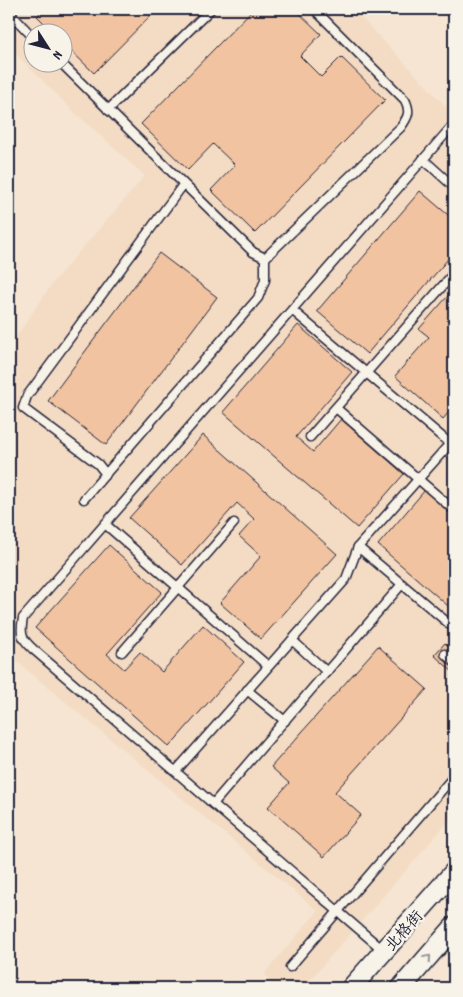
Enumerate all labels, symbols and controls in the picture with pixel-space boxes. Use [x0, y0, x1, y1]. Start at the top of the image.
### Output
north arrow [22, 22, 72, 72]
text: N [47, 46, 67, 63]
street label: 北格街 [380, 906, 429, 957]
one-way arrow [422, 954, 431, 963]

